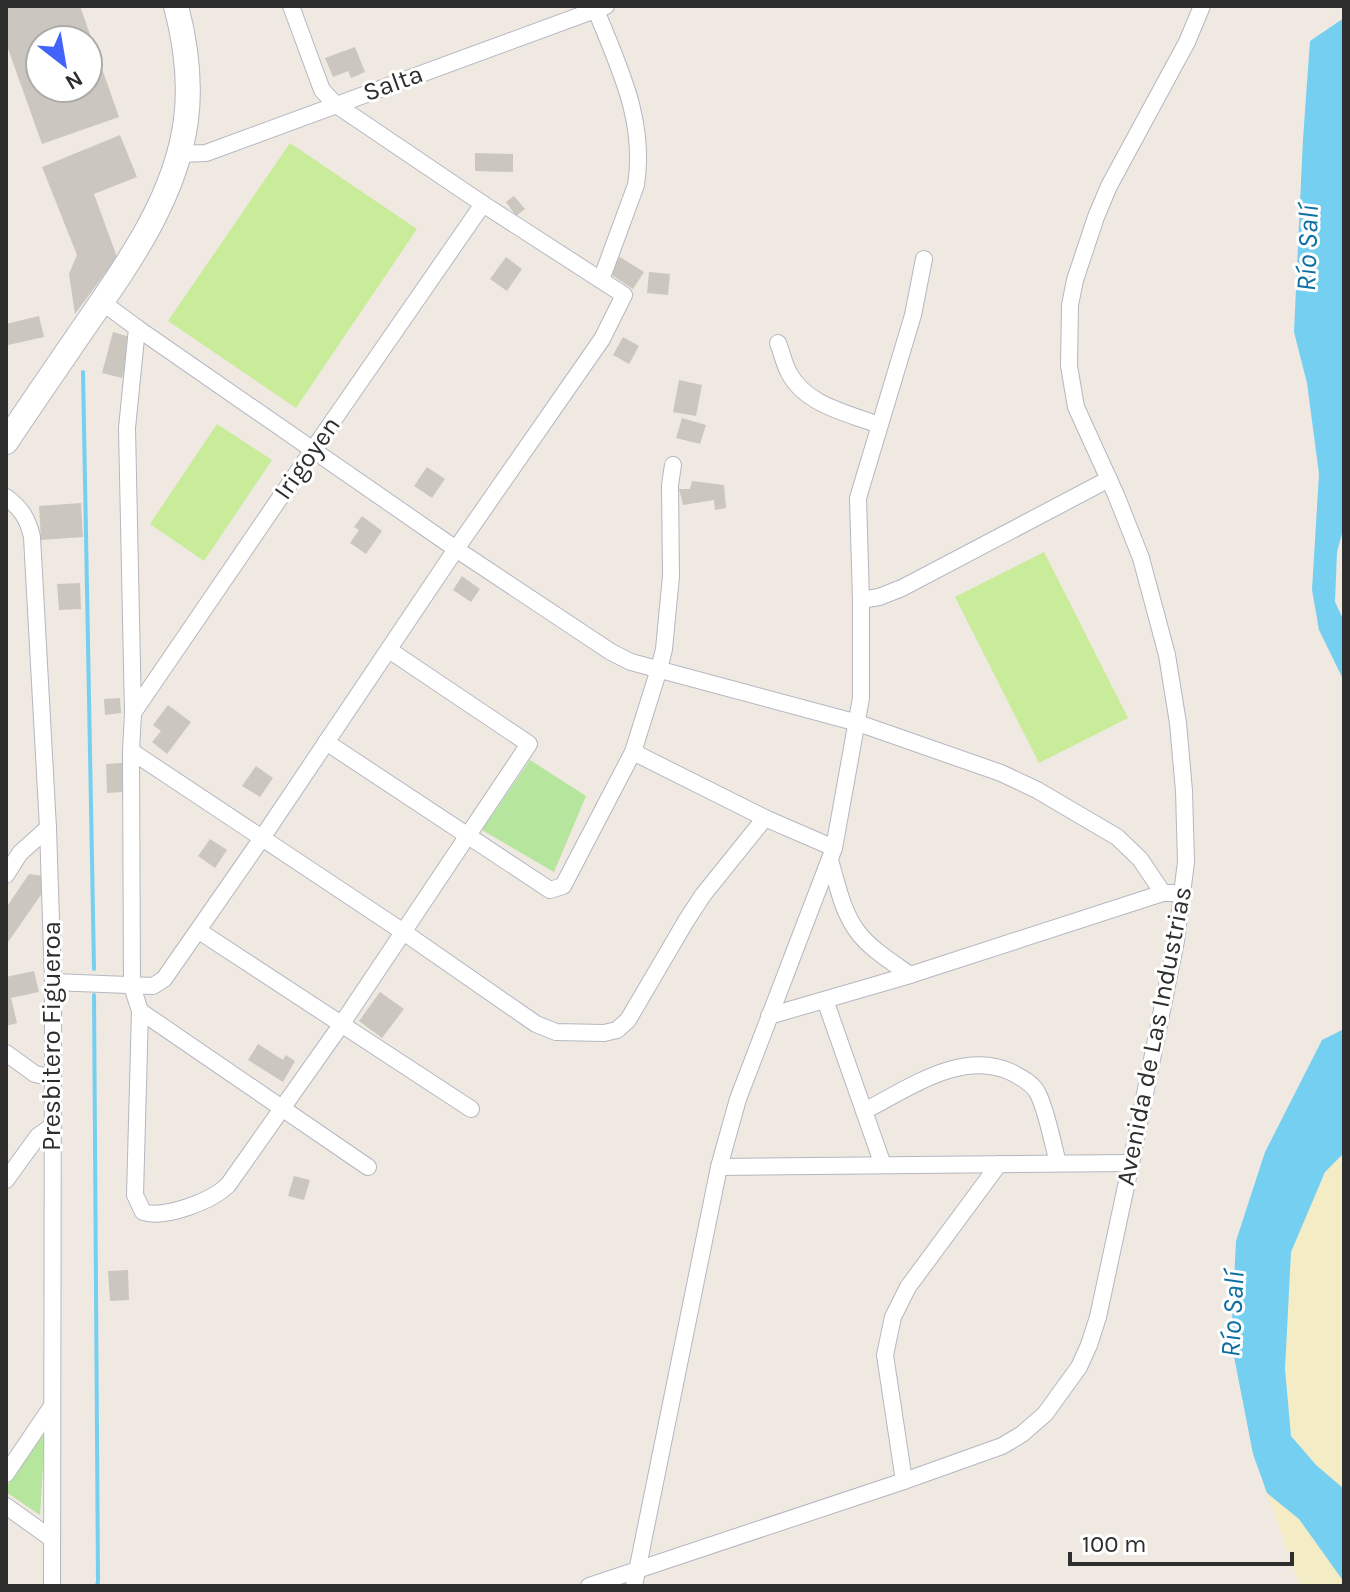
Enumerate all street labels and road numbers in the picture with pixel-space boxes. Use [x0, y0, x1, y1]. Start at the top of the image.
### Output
street label: Salta [359, 58, 427, 108]
street label: Irigoyen [267, 410, 347, 506]
street label: Avenida de Las Industrias [1110, 884, 1198, 1188]
street label: Presbitero Figueroa [36, 921, 67, 1151]

